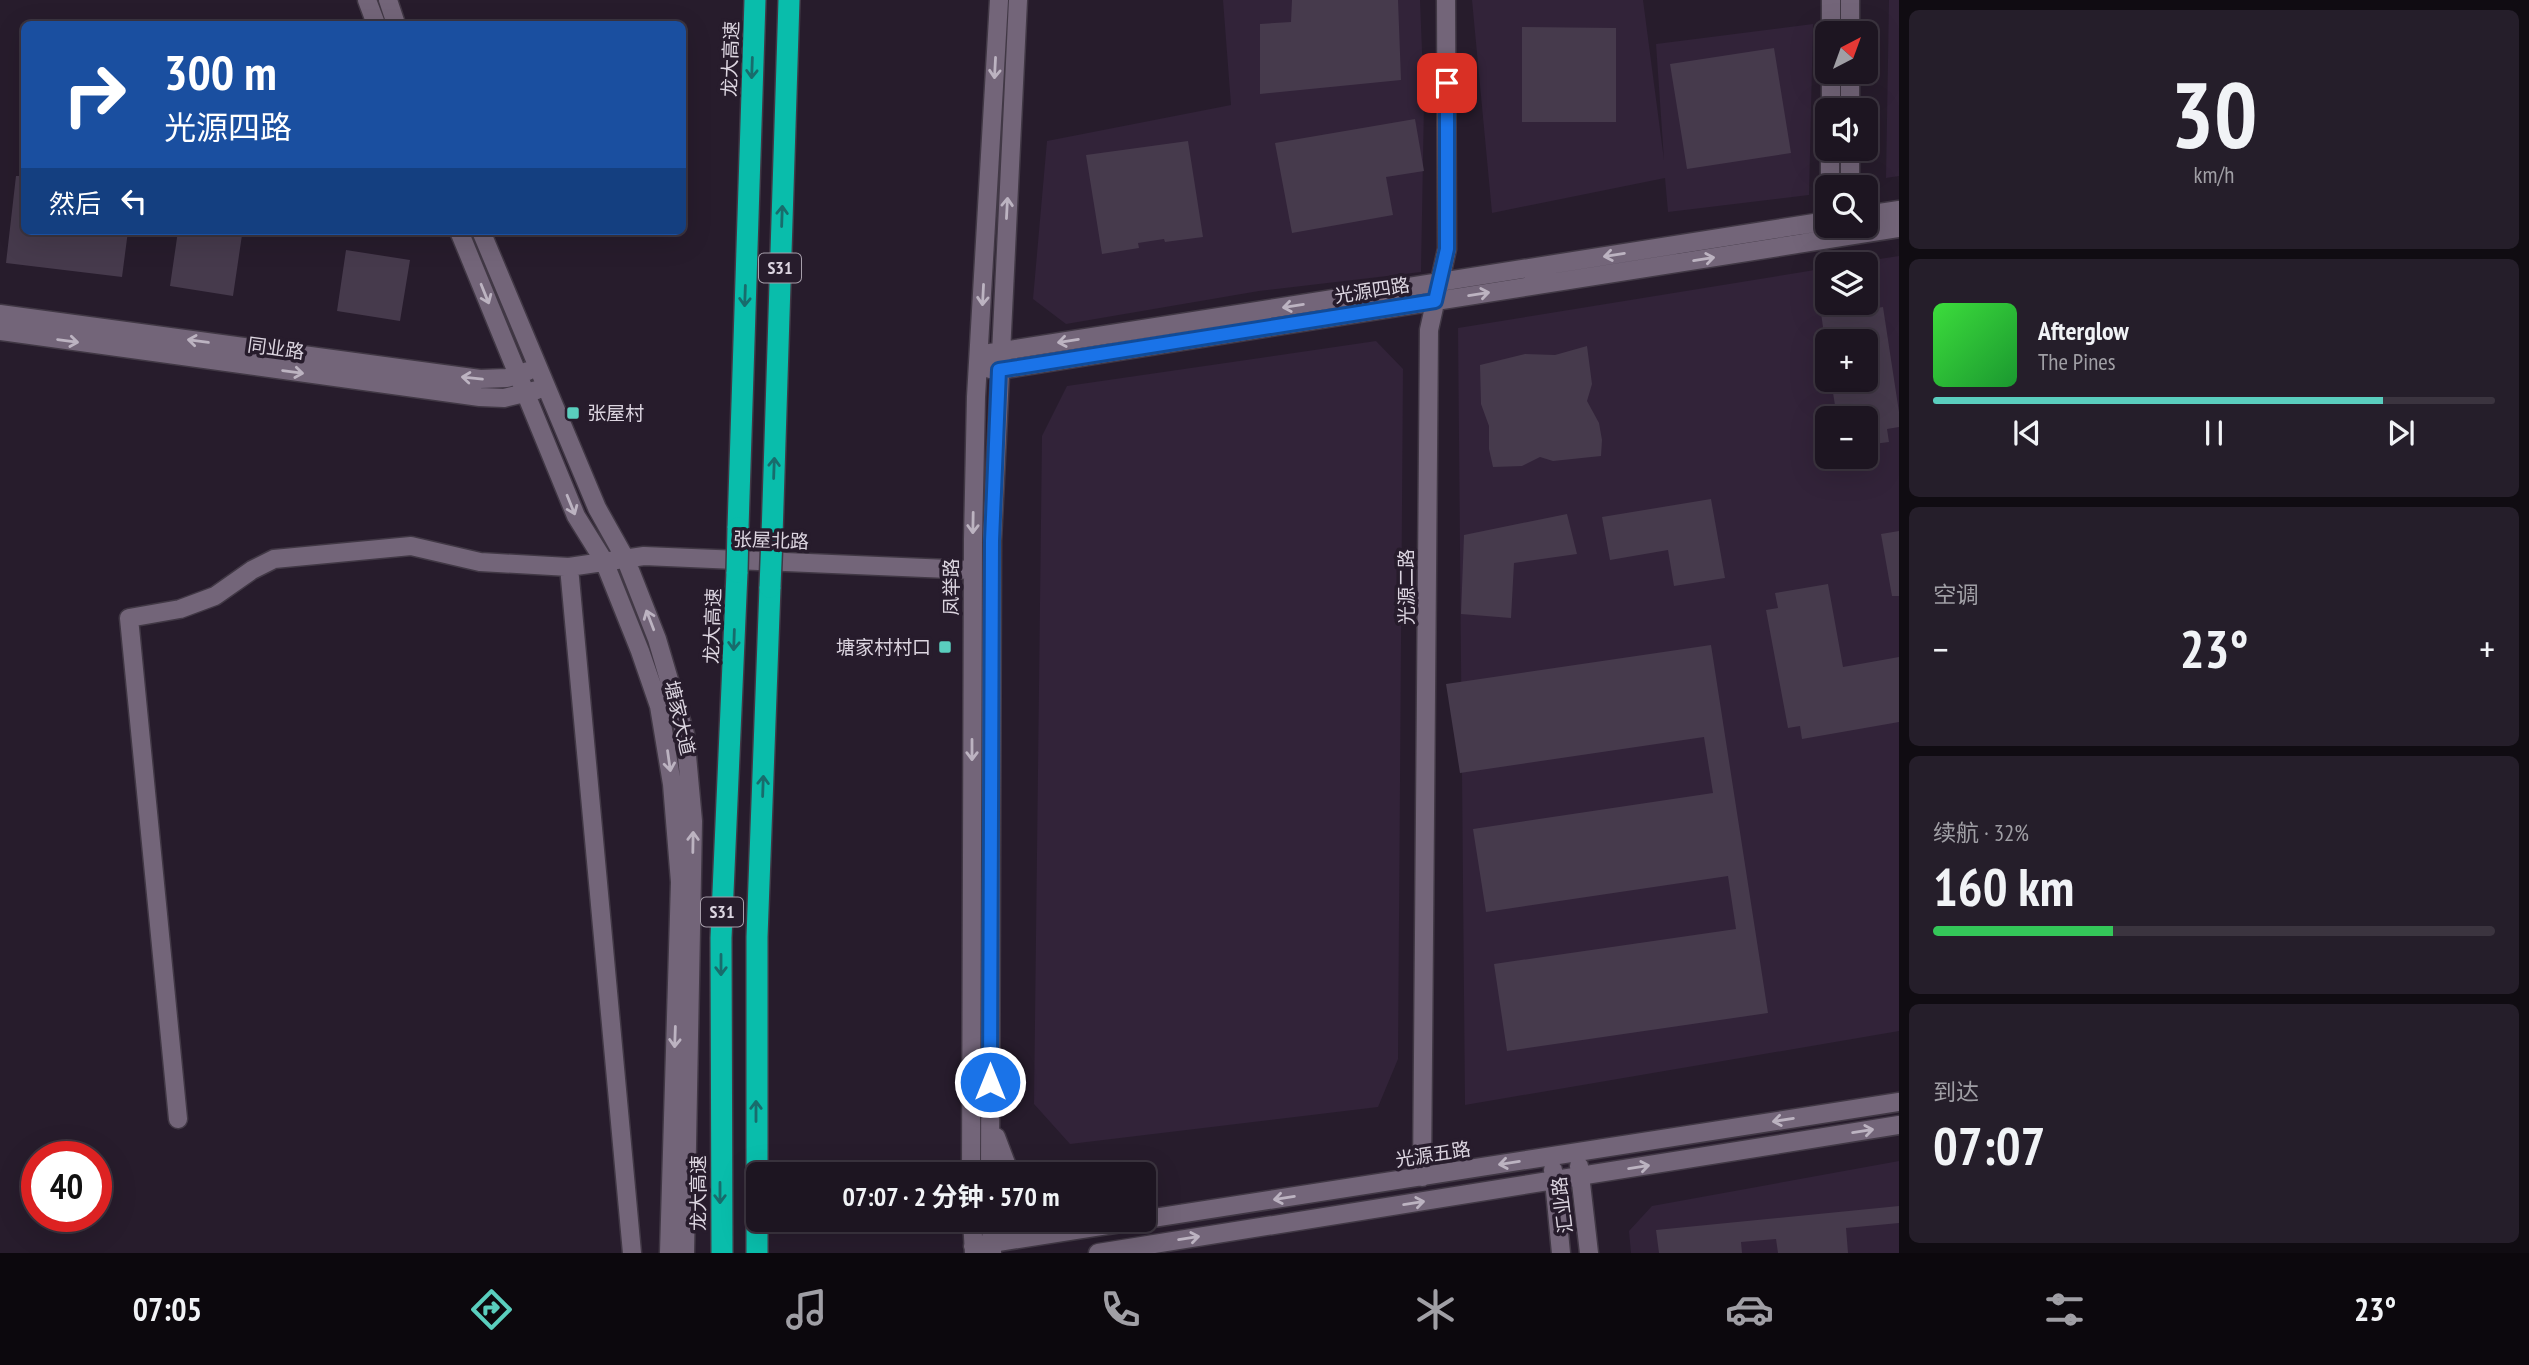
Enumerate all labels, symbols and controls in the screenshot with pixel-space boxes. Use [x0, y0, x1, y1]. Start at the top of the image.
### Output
street label: 龙大高速 [717, 21, 743, 97]
north arrow [1815, 21, 1878, 84]
map controls [1815, 21, 1878, 469]
text: 300 m [164, 40, 277, 104]
icon: right [49, 49, 140, 140]
pin [1417, 53, 1477, 113]
text: 30 [2171, 55, 2258, 173]
one-way arrow [746, 56, 759, 79]
one-way arrow [988, 56, 1001, 79]
icon: arrive [1428, 64, 1466, 102]
button: sound [1815, 98, 1878, 161]
text: 光源四路 [164, 106, 292, 148]
text: km/h [2194, 160, 2234, 189]
button: search [1815, 175, 1878, 238]
icon: left [115, 182, 153, 220]
text: 然后 [49, 187, 101, 220]
one-way arrow [1001, 197, 1014, 220]
one-way arrow [775, 205, 788, 228]
one-way arrow [1603, 249, 1626, 262]
one-way arrow [1692, 252, 1715, 265]
button: layers [1815, 252, 1878, 315]
road number: S31 [759, 254, 801, 282]
street label: 光源四路 [1333, 272, 1411, 308]
one-way arrow [479, 283, 492, 305]
one-way arrow [739, 284, 752, 307]
one-way arrow [976, 284, 989, 307]
one-way arrow [1467, 287, 1490, 300]
one-way arrow [1282, 300, 1305, 313]
text: Afterglow [2038, 314, 2129, 347]
button: + [1815, 329, 1878, 392]
street label: 同业路 [246, 332, 306, 364]
one-way arrow [56, 334, 78, 347]
one-way arrow [187, 335, 210, 348]
one-way arrow [1057, 335, 1080, 348]
text: The Pines [2038, 347, 2116, 376]
one-way arrow [281, 365, 304, 378]
one-way arrow [461, 371, 483, 384]
place label: 张屋村 [587, 401, 644, 425]
marker: 张屋村 [565, 405, 581, 421]
button: − [1815, 406, 1878, 469]
icon: previous [2008, 414, 2046, 452]
icon: pause [2195, 414, 2233, 452]
icon: next [2382, 414, 2420, 452]
one-way arrow [767, 456, 780, 479]
one-way arrow [566, 493, 579, 515]
one-way arrow [966, 511, 980, 534]
street label: 张屋北路 [733, 527, 809, 553]
street label: 光源二路 [1394, 549, 1418, 625]
street label: 凤举路 [939, 558, 963, 616]
text: 空调 [1933, 580, 1979, 609]
street label: 龙大高速 [699, 588, 725, 664]
one-way arrow [642, 610, 655, 632]
text: 23° [2180, 615, 2248, 682]
text: − [1933, 624, 1949, 673]
text: + [2479, 624, 2495, 673]
one-way arrow [728, 629, 741, 652]
place label: 塘家村村口 [836, 635, 931, 659]
marker: 塘家村村口 [937, 639, 953, 655]
street label: 塘家大道 [660, 678, 700, 758]
one-way arrow [965, 738, 979, 761]
one-way arrow [663, 749, 676, 772]
one-way arrow [756, 775, 769, 798]
text: 续航 · 32% [1933, 818, 2029, 847]
one-way arrow [686, 831, 700, 854]
text: 160 km [1933, 853, 2074, 920]
road number: S31 [701, 897, 743, 926]
one-way arrow [714, 954, 728, 977]
one-way arrow [669, 1025, 682, 1048]
position arrow [953, 1045, 1027, 1119]
text: 到达 [1933, 1077, 1979, 1106]
one-way arrow [749, 1100, 763, 1123]
text: 07:07 [1933, 1112, 2045, 1179]
one-way arrow [1772, 1114, 1795, 1127]
one-way arrow [1851, 1124, 1874, 1137]
street label: 光源五路 [1394, 1136, 1472, 1172]
speed limit sign: 40 [21, 1141, 112, 1232]
street label: 龙大高速 [686, 1155, 710, 1231]
one-way arrow [1498, 1157, 1520, 1170]
one-way arrow [1627, 1160, 1649, 1173]
street label: 汇业路 [1547, 1175, 1577, 1235]
text: 07:07 · 2 分钟 · 570 m [842, 1180, 1060, 1213]
one-way arrow [713, 1181, 727, 1204]
one-way arrow [1273, 1192, 1296, 1205]
one-way arrow [1402, 1196, 1425, 1209]
one-way arrow [1177, 1231, 1200, 1244]
icon: directions [467, 1285, 516, 1334]
icon: music [782, 1285, 831, 1334]
icon: phone [1096, 1285, 1145, 1334]
icon: climate [1411, 1285, 1460, 1334]
icon: car [1725, 1285, 1774, 1334]
icon: filters [2040, 1285, 2089, 1334]
text: 07:05 [133, 1288, 202, 1330]
text: 23° [2354, 1288, 2396, 1330]

